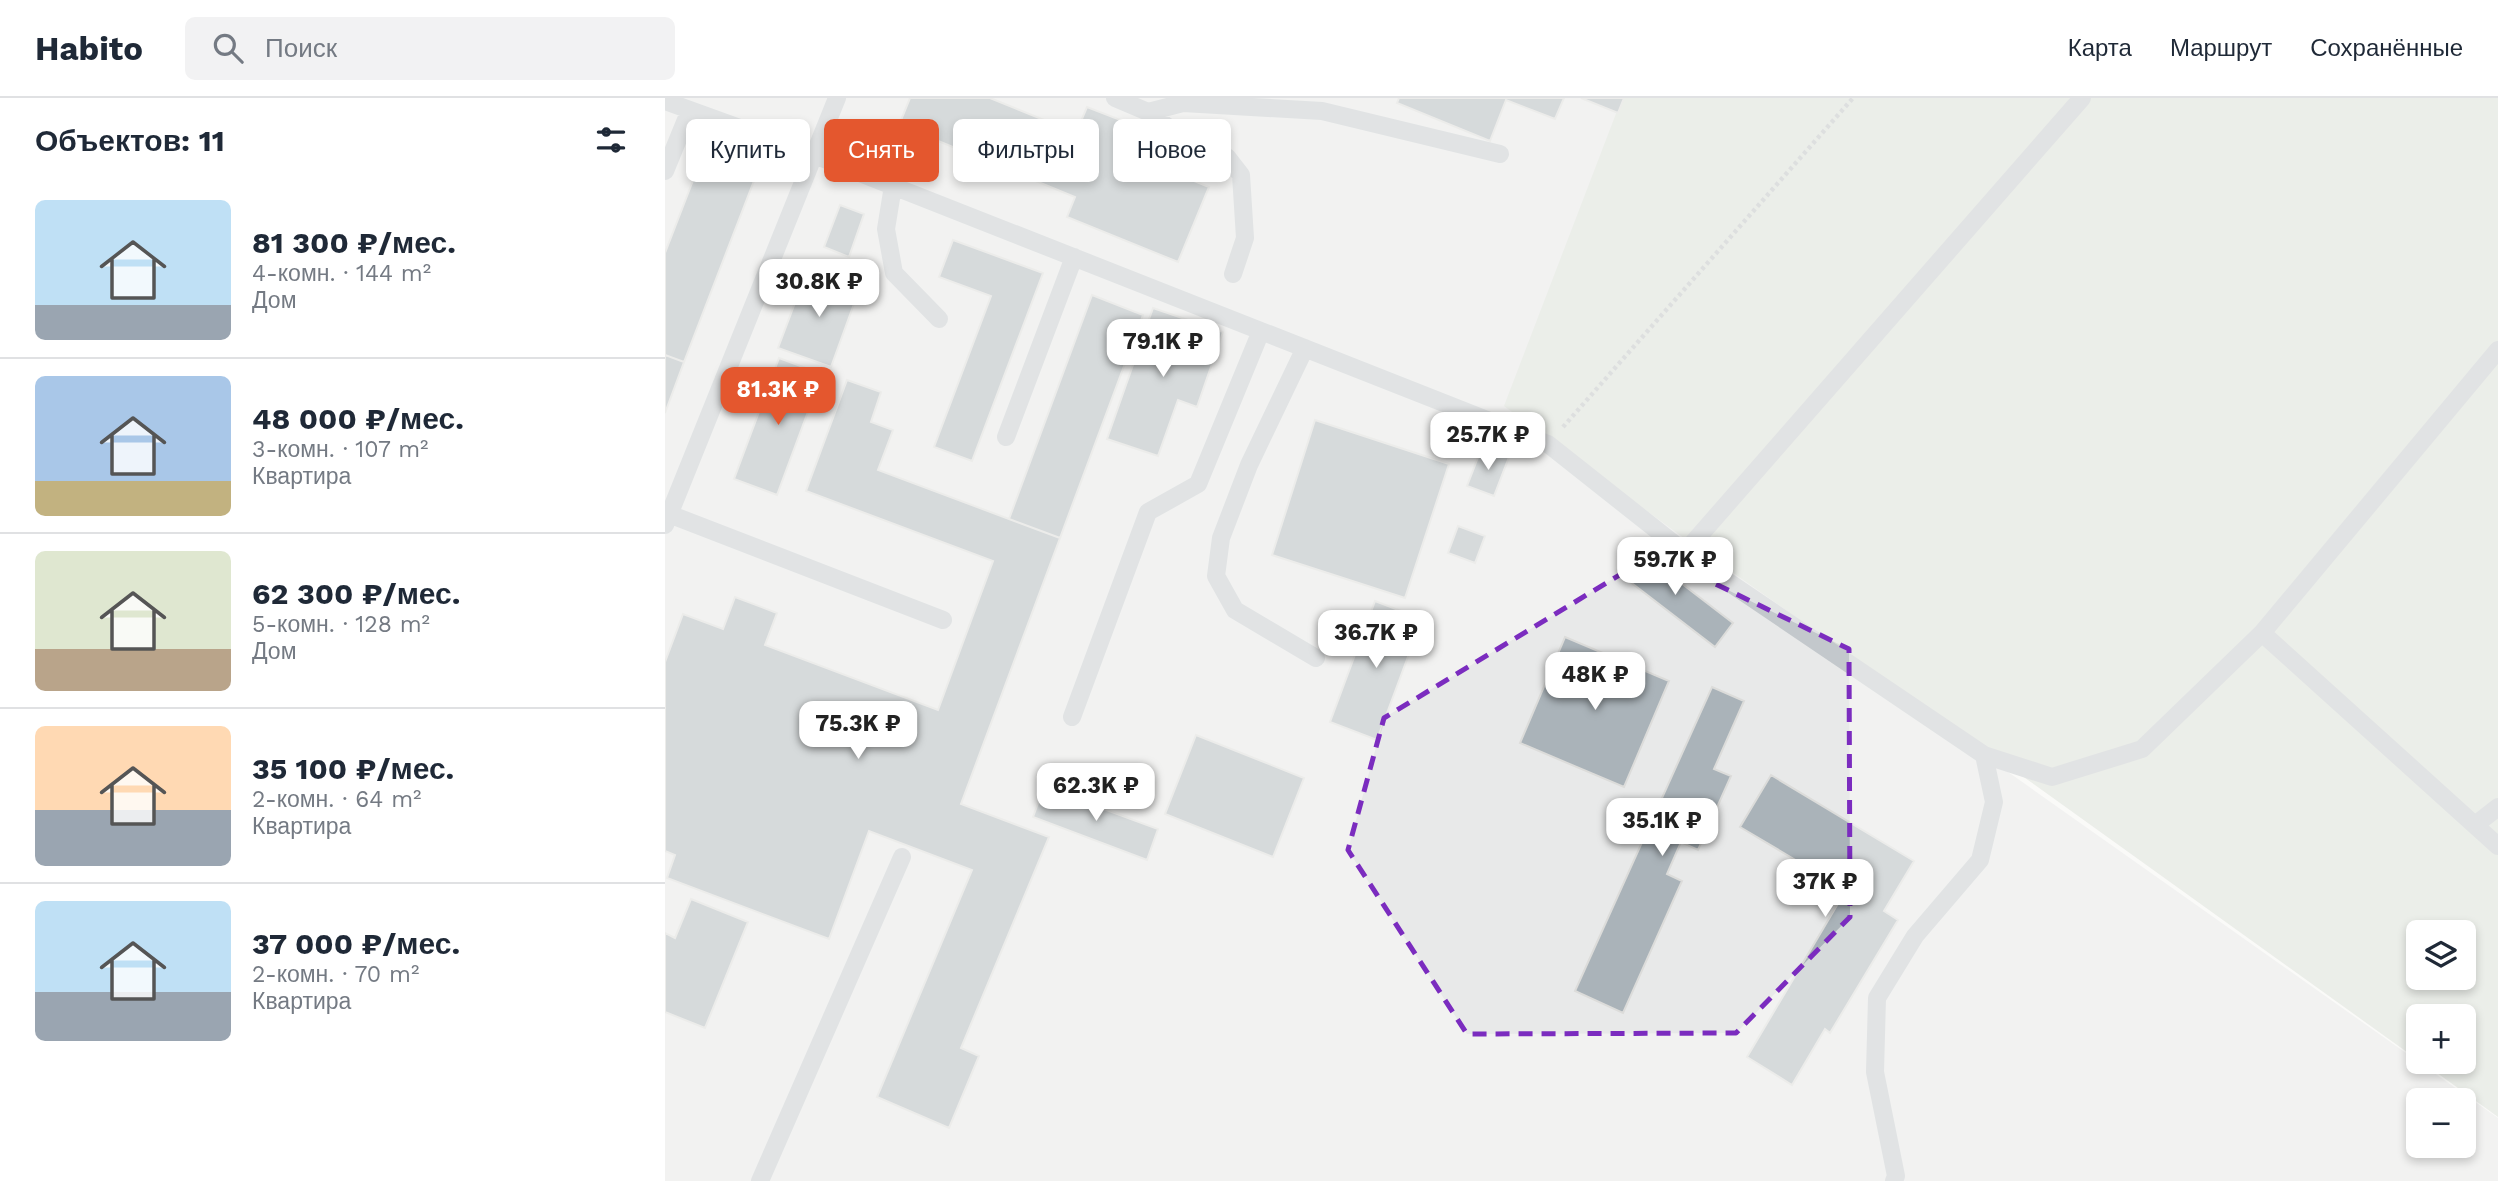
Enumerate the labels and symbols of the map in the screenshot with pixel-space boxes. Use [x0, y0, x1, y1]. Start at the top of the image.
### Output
pin: 30.8K ₽ [754, 260, 884, 319]
pin: 79.1K ₽ [1098, 320, 1228, 379]
pin: 81.3K ₽ [713, 368, 843, 427]
pin: 25.7K ₽ [1423, 412, 1553, 472]
pin: 59.7K ₽ [1610, 538, 1740, 597]
pin: 36.7K ₽ [1311, 610, 1441, 670]
pin: 48K ₽ [1546, 652, 1644, 712]
pin: 75.3K ₽ [793, 702, 923, 761]
pin: 62.3K ₽ [1031, 764, 1161, 823]
pin: 35.1K ₽ [1597, 798, 1727, 858]
pin: 37K ₽ [1776, 860, 1874, 919]

